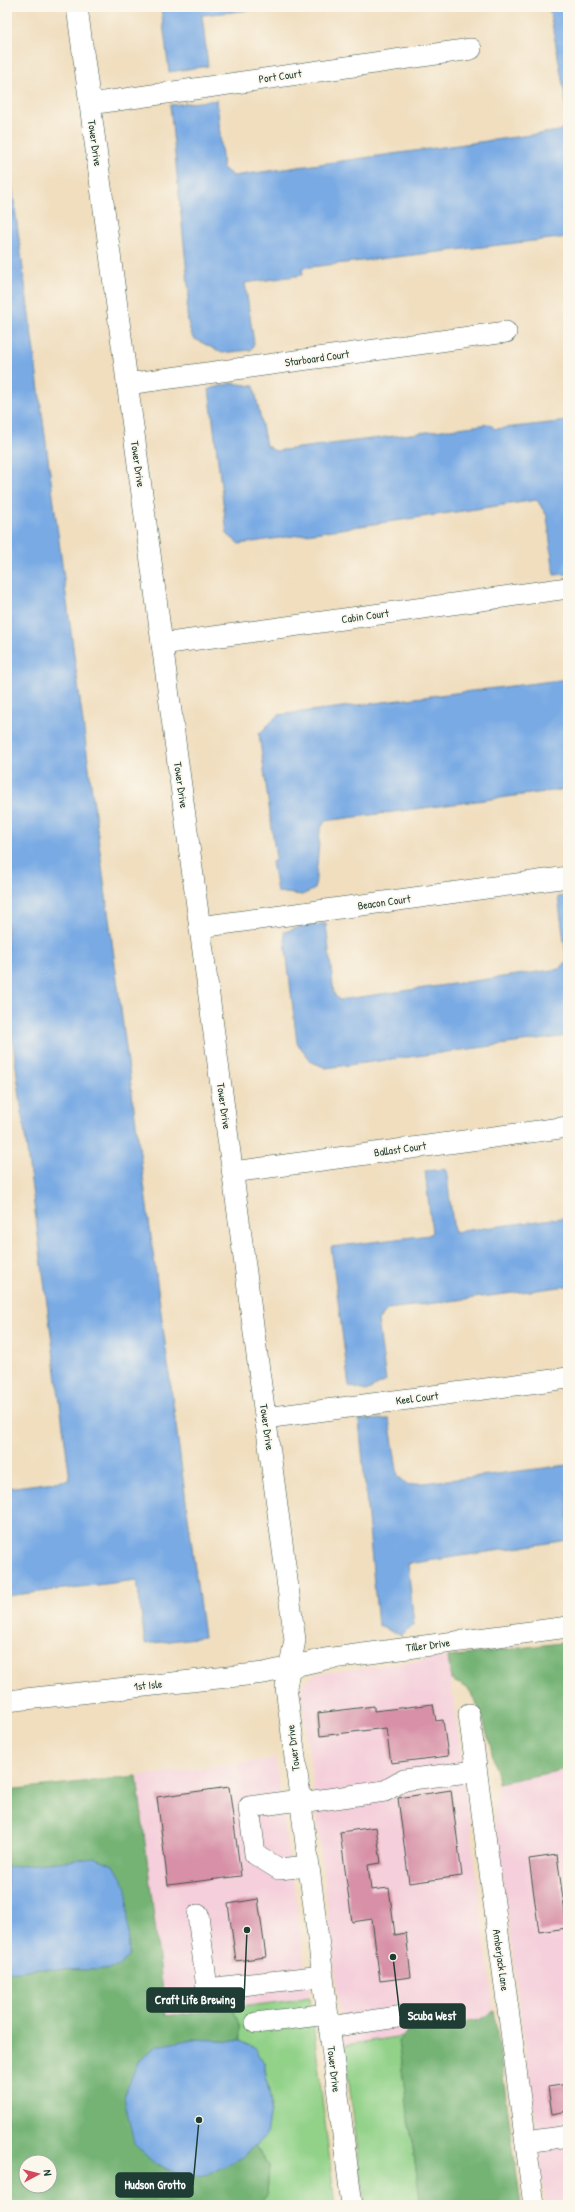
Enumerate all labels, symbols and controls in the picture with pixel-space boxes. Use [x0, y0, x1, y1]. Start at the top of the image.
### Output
street label: Port Court [258, 66, 303, 86]
street label: Tower Drive [85, 119, 105, 168]
street label: Starboard Court [284, 347, 350, 369]
street label: Tower Drive [128, 440, 148, 489]
street label: Cabin Court [340, 606, 390, 626]
street label: Tower Drive [171, 761, 191, 810]
street label: Beacon Court [357, 891, 412, 913]
street label: Tower Drive [214, 1082, 234, 1131]
street label: Ballast Court [373, 1138, 427, 1160]
street label: Keel Court [395, 1388, 439, 1408]
street label: Tower Drive [257, 1403, 277, 1452]
street label: Tiller Drive [405, 1635, 451, 1655]
street label: 1st Isle [133, 1676, 164, 1693]
street label: Tower Drive [283, 1723, 303, 1772]
street label: Amberjack Lane [490, 1928, 512, 1992]
callout: Craft Life Brewing [147, 1988, 244, 2012]
text: Craft Life Brewing [155, 1991, 236, 2009]
callout: Scuba West [400, 2004, 465, 2028]
text: Scuba West [408, 2007, 457, 2024]
street label: Tower Drive [324, 2045, 344, 2094]
north arrow [18, 2154, 58, 2194]
text: N [41, 2169, 55, 2177]
callout: Hudson Grotto [116, 2173, 193, 2197]
text: Hudson Grotto [124, 2176, 186, 2193]

